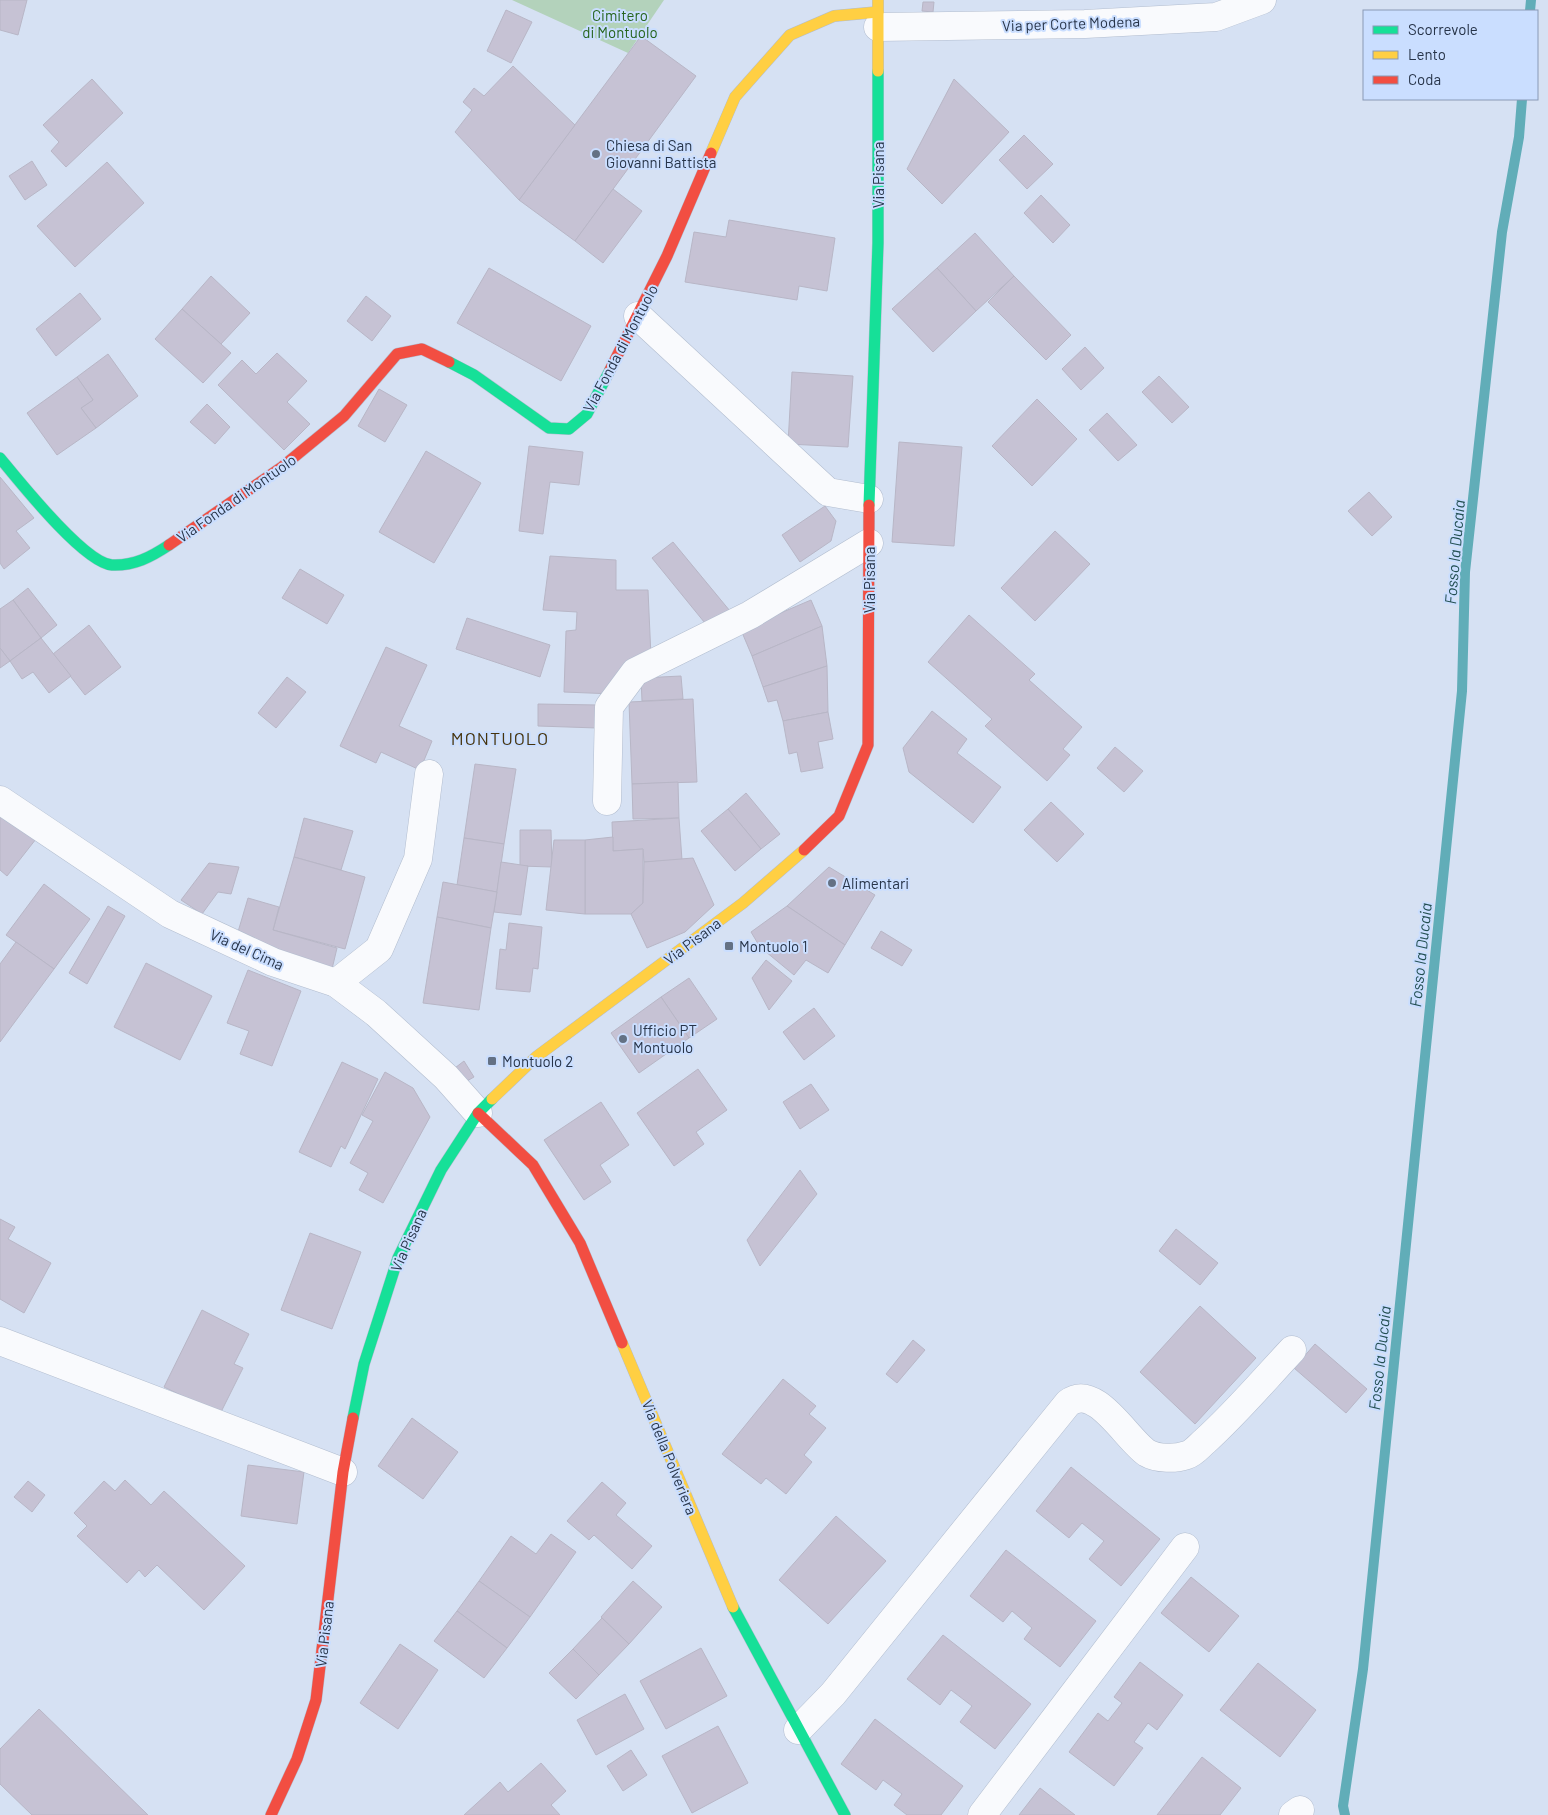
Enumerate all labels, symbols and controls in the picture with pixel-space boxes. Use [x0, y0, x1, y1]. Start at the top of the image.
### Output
park label: Cimitero di Montuolo [582, 6, 658, 41]
legend [1363, 10, 1538, 100]
street label: Via per Corte Modena [1002, 12, 1140, 34]
text: Scorrevole [1408, 20, 1478, 38]
text: Lento [1408, 45, 1446, 63]
text: Coda [1408, 70, 1441, 88]
place label: Chiesa di San Giovanni Battista [606, 136, 717, 171]
street label: Via Pisana [869, 142, 887, 208]
marker: Chiesa di San Giovanni Battista [590, 148, 602, 160]
street label: Via Fonda di Montuolo [579, 281, 661, 415]
street label: Via Fonda di Montuolo [173, 450, 299, 546]
water label: Fosso la Ducaia [1440, 499, 1468, 605]
street label: Via Pisana [860, 547, 878, 613]
district label: MONTUOLO [451, 727, 549, 749]
place label: Alimentari [842, 874, 909, 892]
marker: Alimentari [826, 877, 838, 889]
water label: Fosso la Ducaia [1405, 902, 1435, 1008]
street label: Via Pisana [660, 914, 724, 968]
street label: Via del Cima [207, 925, 287, 973]
place label: Montuolo 1 [739, 937, 808, 955]
marker: Montuolo 1 [723, 940, 735, 952]
place label: Ufficio PT Montuolo [633, 1021, 697, 1056]
marker: Ufficio PT Montuolo [617, 1033, 629, 1045]
place label: Montuolo 2 [502, 1052, 573, 1070]
marker: Montuolo 2 [486, 1055, 498, 1067]
street label: Via Pisana [386, 1206, 430, 1274]
water label: Fosso la Ducaia [1364, 1305, 1394, 1411]
street label: Via della Polveriera [639, 1397, 701, 1517]
street label: Via Pisana [311, 1600, 337, 1668]

